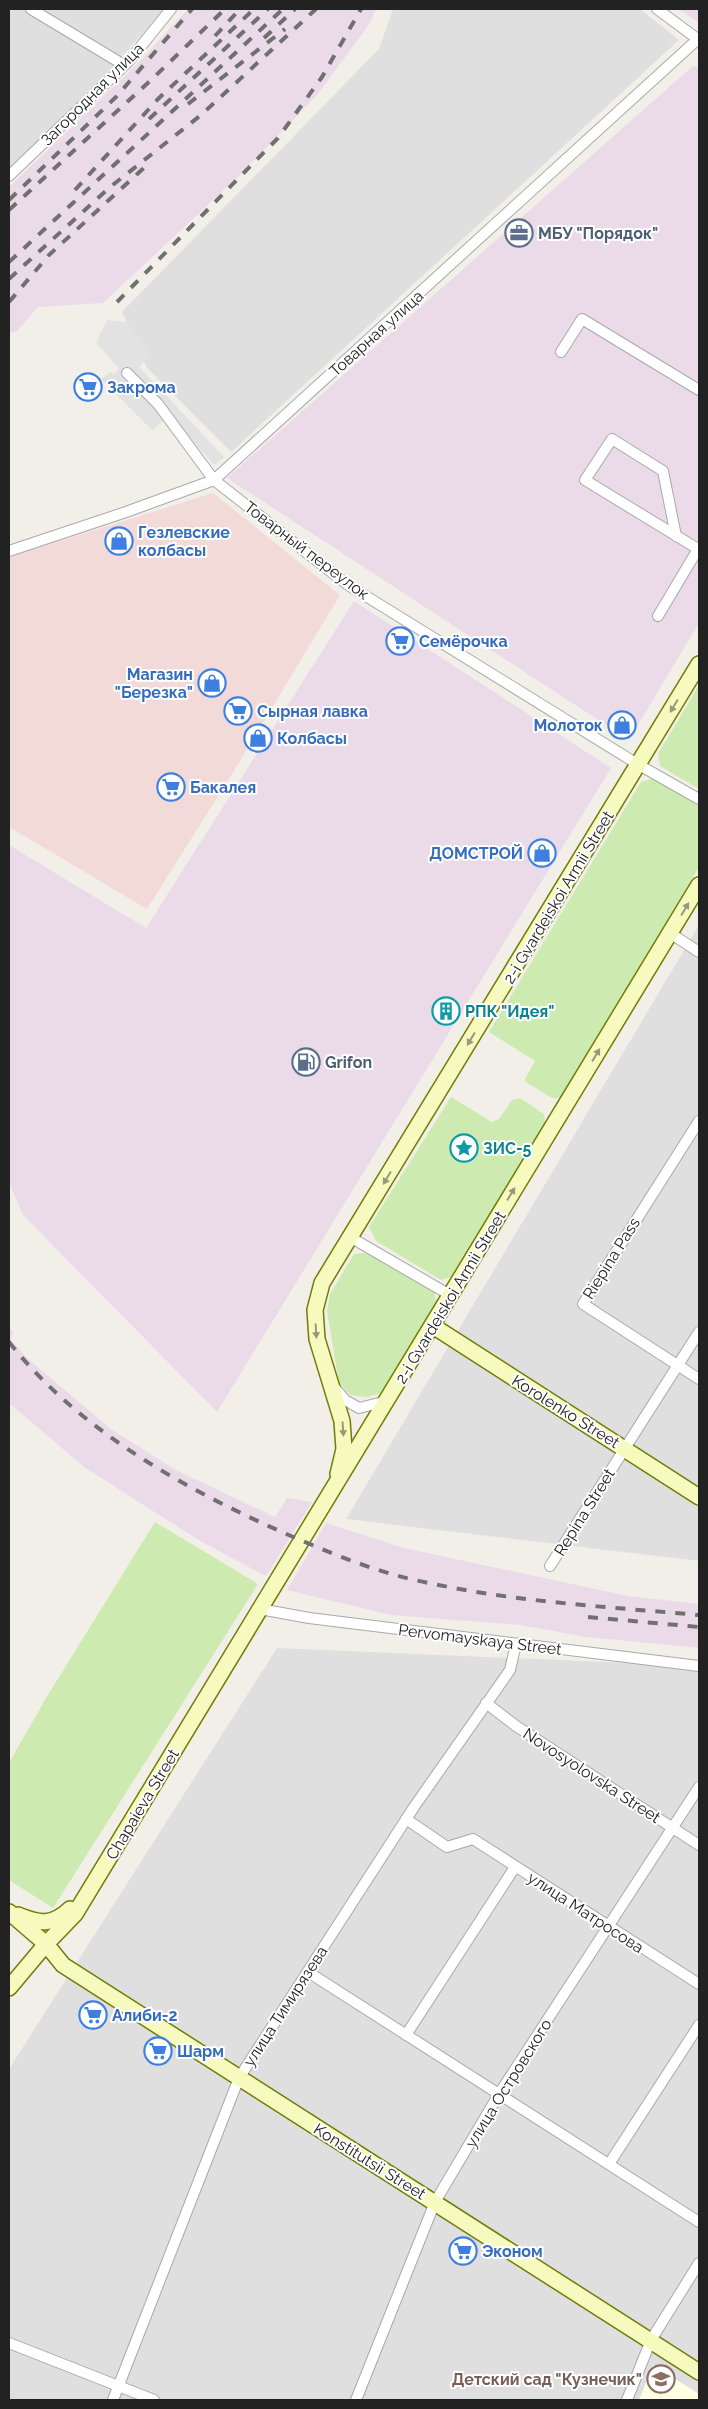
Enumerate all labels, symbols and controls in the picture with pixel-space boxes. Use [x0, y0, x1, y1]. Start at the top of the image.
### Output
street label: Загородная улица [37, 39, 148, 150]
office icon: МБУ "Порядок" [504, 218, 534, 248]
place label: МБУ "Порядок" [538, 224, 658, 243]
street label: Товарная улица [325, 286, 427, 381]
supermarket icon: Закрома [73, 372, 103, 402]
place label: Закрома [107, 378, 176, 397]
street label: Товарный переулок [240, 497, 373, 604]
place label: Гезлевские колбасы [138, 523, 230, 560]
shop icon: Гезлевские колбасы [104, 526, 134, 556]
supermarket icon: Семёрочка [385, 626, 415, 656]
place label: Семёрочка [419, 632, 508, 651]
place label: Магазин "Березка" [115, 665, 193, 702]
shop icon: Магазин "Березка" [197, 668, 227, 698]
supermarket icon: Сырная лавка [223, 696, 253, 726]
one-way arrow [670, 699, 679, 712]
place label: Сырная лавка [257, 702, 368, 721]
shop icon: Молоток [607, 710, 637, 740]
place label: Молоток [534, 716, 603, 735]
shop icon: Колбасы [243, 723, 273, 753]
place label: Колбасы [277, 729, 347, 748]
supermarket icon: Бакалея [156, 772, 186, 802]
place label: Бакалея [190, 778, 256, 797]
street label: 2-i Gvardeiskoi Armii Street [499, 807, 618, 987]
shop icon: ДОМСТРОЙ [527, 838, 557, 868]
place label: ДОМСТРОЙ [429, 844, 523, 863]
one-way arrow [680, 902, 689, 915]
building icon: РПК "Идея" [431, 996, 461, 1026]
place label: РПК "Идея" [465, 1002, 555, 1021]
one-way arrow [467, 1033, 476, 1046]
fuel station icon: Grifon [291, 1047, 321, 1077]
one-way arrow [591, 1049, 600, 1062]
place label: Grifon [325, 1053, 372, 1072]
place icon: ЗИС-5 [449, 1133, 479, 1163]
place label: ЗИС-5 [483, 1139, 532, 1158]
one-way arrow [382, 1171, 391, 1184]
one-way arrow [507, 1188, 516, 1201]
street label: 2-i Gvardeiskoi Armii Street [391, 1207, 510, 1387]
street label: Riepina Pass [579, 1214, 644, 1303]
one-way arrow [313, 1323, 321, 1339]
street label: Korolenko Street [508, 1371, 624, 1452]
one-way arrow [339, 1422, 347, 1438]
street label: Repina Street [550, 1465, 619, 1559]
street label: Pervomayskaya Street [397, 1620, 563, 1659]
street label: Novosyolovska Street [520, 1724, 664, 1827]
street label: Chapaieva Street [102, 1745, 183, 1863]
street label: улица Матросова [524, 1868, 647, 1957]
street label: улица Тимирязева [239, 1943, 331, 2070]
supermarket icon: Алиби-2 [78, 2000, 108, 2030]
place label: Алиби-2 [112, 2006, 178, 2025]
street label: улица Островского [461, 2016, 556, 2151]
supermarket icon: Шарм [143, 2036, 173, 2066]
place label: Шарм [177, 2042, 224, 2061]
street label: Konstitutsii Street [310, 2119, 430, 2204]
supermarket icon: Эконом [448, 2236, 478, 2266]
place label: Эконом [482, 2242, 543, 2261]
school or university icon: Детский сад "Кузнечик" [646, 2364, 676, 2394]
place label: Детский сад "Кузнечик" [452, 2370, 642, 2389]

